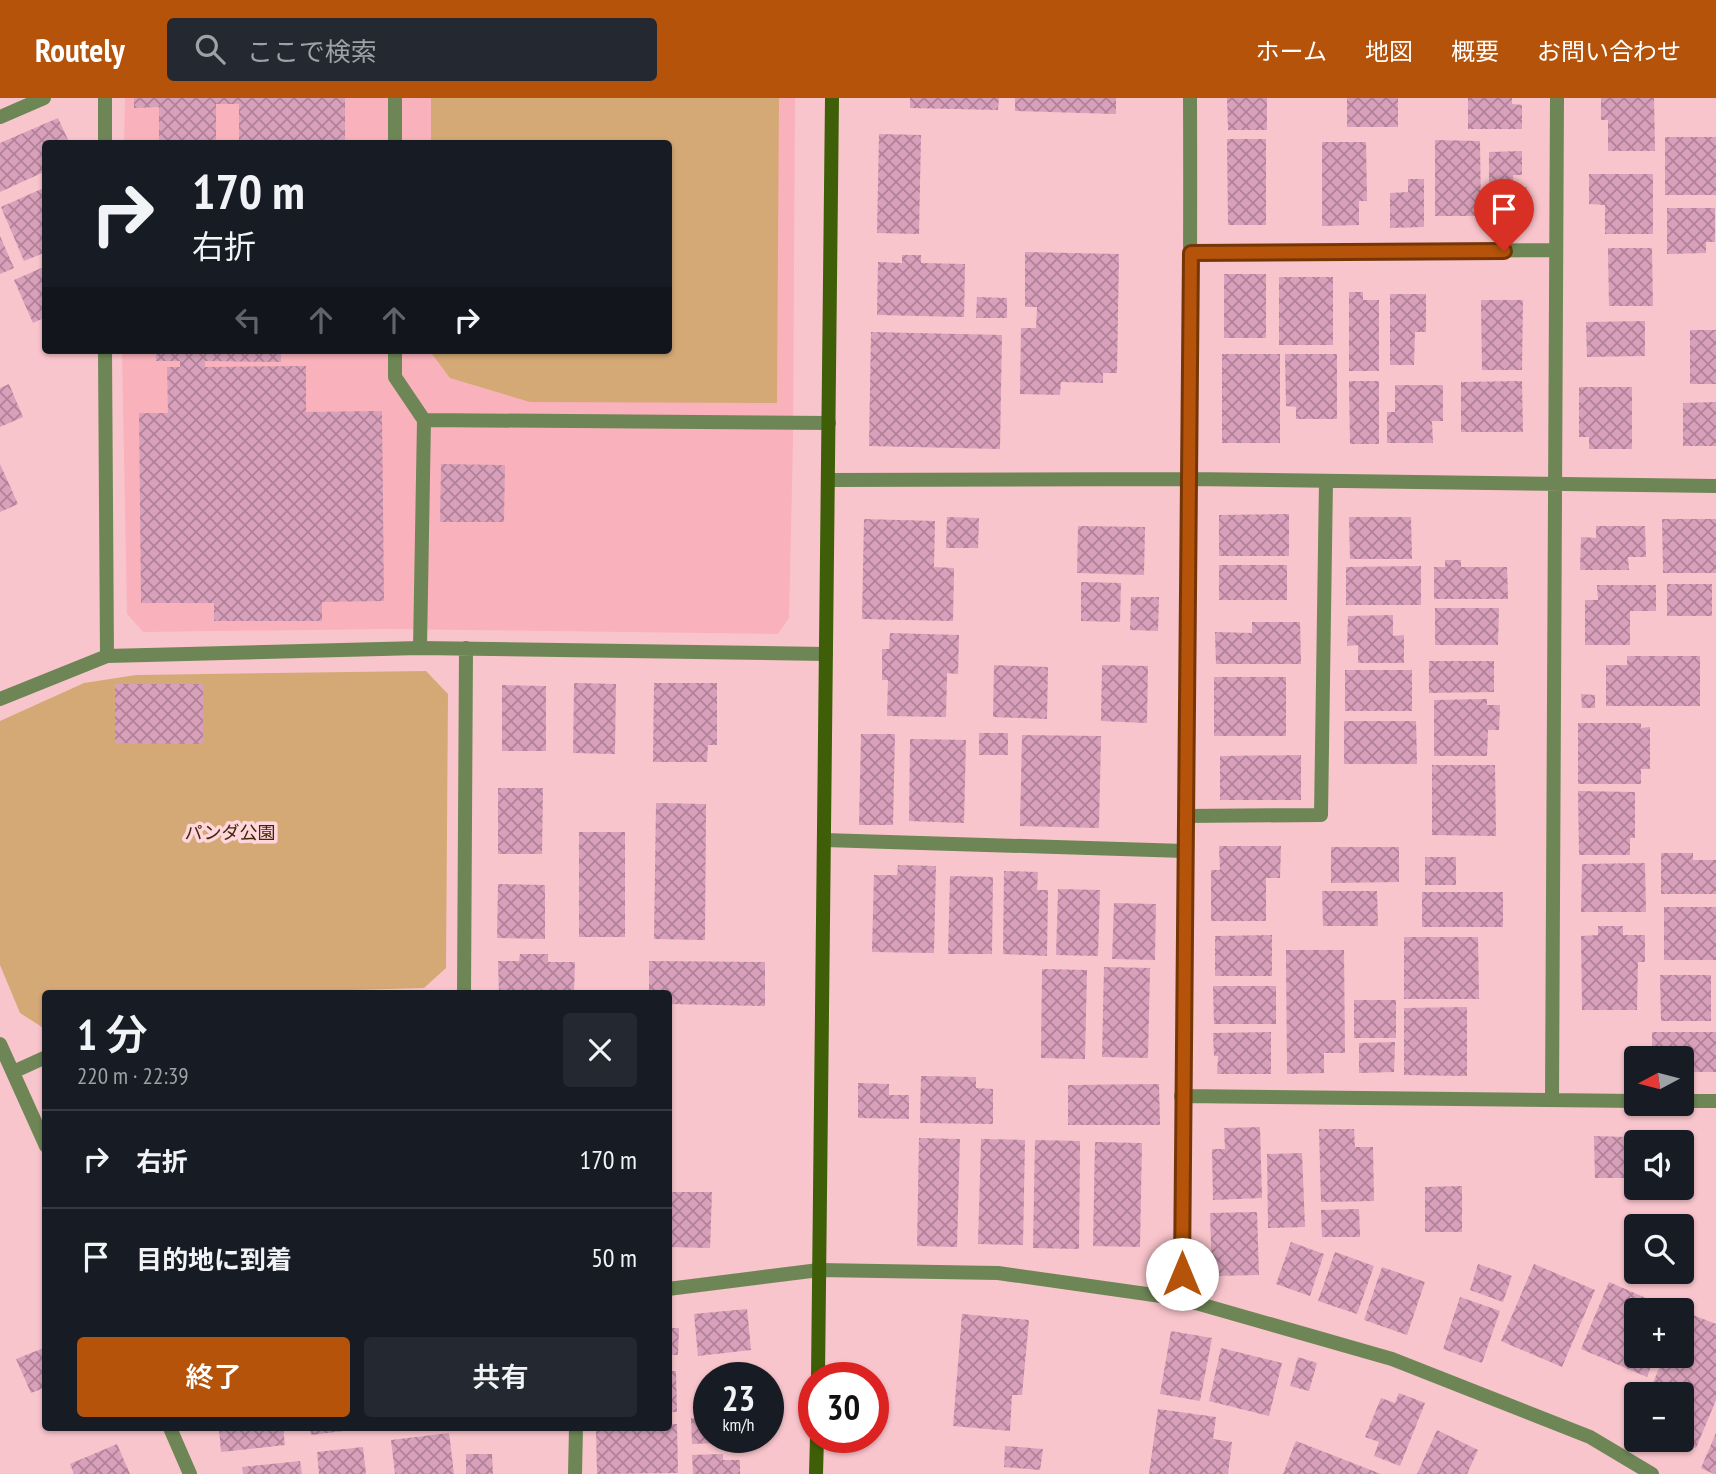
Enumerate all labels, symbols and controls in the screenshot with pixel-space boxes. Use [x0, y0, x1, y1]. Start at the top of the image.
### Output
search box [167, 18, 657, 81]
text: Routely [35, 28, 125, 71]
icon: search [191, 30, 229, 68]
text: ここで検索 [247, 35, 377, 68]
text: ホーム [1256, 36, 1327, 67]
text: 地図 [1365, 36, 1413, 67]
text: 概要 [1451, 36, 1499, 67]
text: お問い合わせ [1537, 36, 1681, 67]
text: 170 m [192, 159, 305, 223]
icon: right [77, 168, 168, 259]
pin [1474, 179, 1534, 251]
icon: arrive [1485, 190, 1523, 228]
text: 右折 [192, 225, 256, 267]
icon: left [229, 301, 267, 339]
icon: ahead [302, 301, 340, 339]
icon: ahead [375, 301, 413, 339]
icon: right [448, 301, 486, 339]
park label: パンダ公園 [185, 821, 275, 844]
text: 1 分 [77, 1007, 148, 1062]
button: close [563, 1013, 637, 1087]
north arrow [1624, 1046, 1694, 1116]
map controls [1624, 1046, 1694, 1452]
text: 220 m · 22:39 [77, 1061, 189, 1090]
button: sound [1624, 1130, 1694, 1200]
icon: right [77, 1140, 115, 1178]
text: 170 m [579, 1143, 637, 1176]
text: 右折 [136, 1145, 188, 1178]
button: search [1624, 1214, 1694, 1284]
position arrow [1145, 1237, 1219, 1311]
icon: arrive [77, 1238, 115, 1276]
text: 50 m [591, 1241, 637, 1274]
text: 目的地に到着 [136, 1243, 292, 1276]
button: + [1624, 1298, 1694, 1368]
button: 終了 [77, 1337, 350, 1417]
button: 共有 [364, 1337, 637, 1417]
speed limit sign: 30 [798, 1362, 889, 1453]
text: 23 [722, 1375, 755, 1421]
button: − [1624, 1382, 1694, 1452]
text: km/h [723, 1413, 754, 1436]

